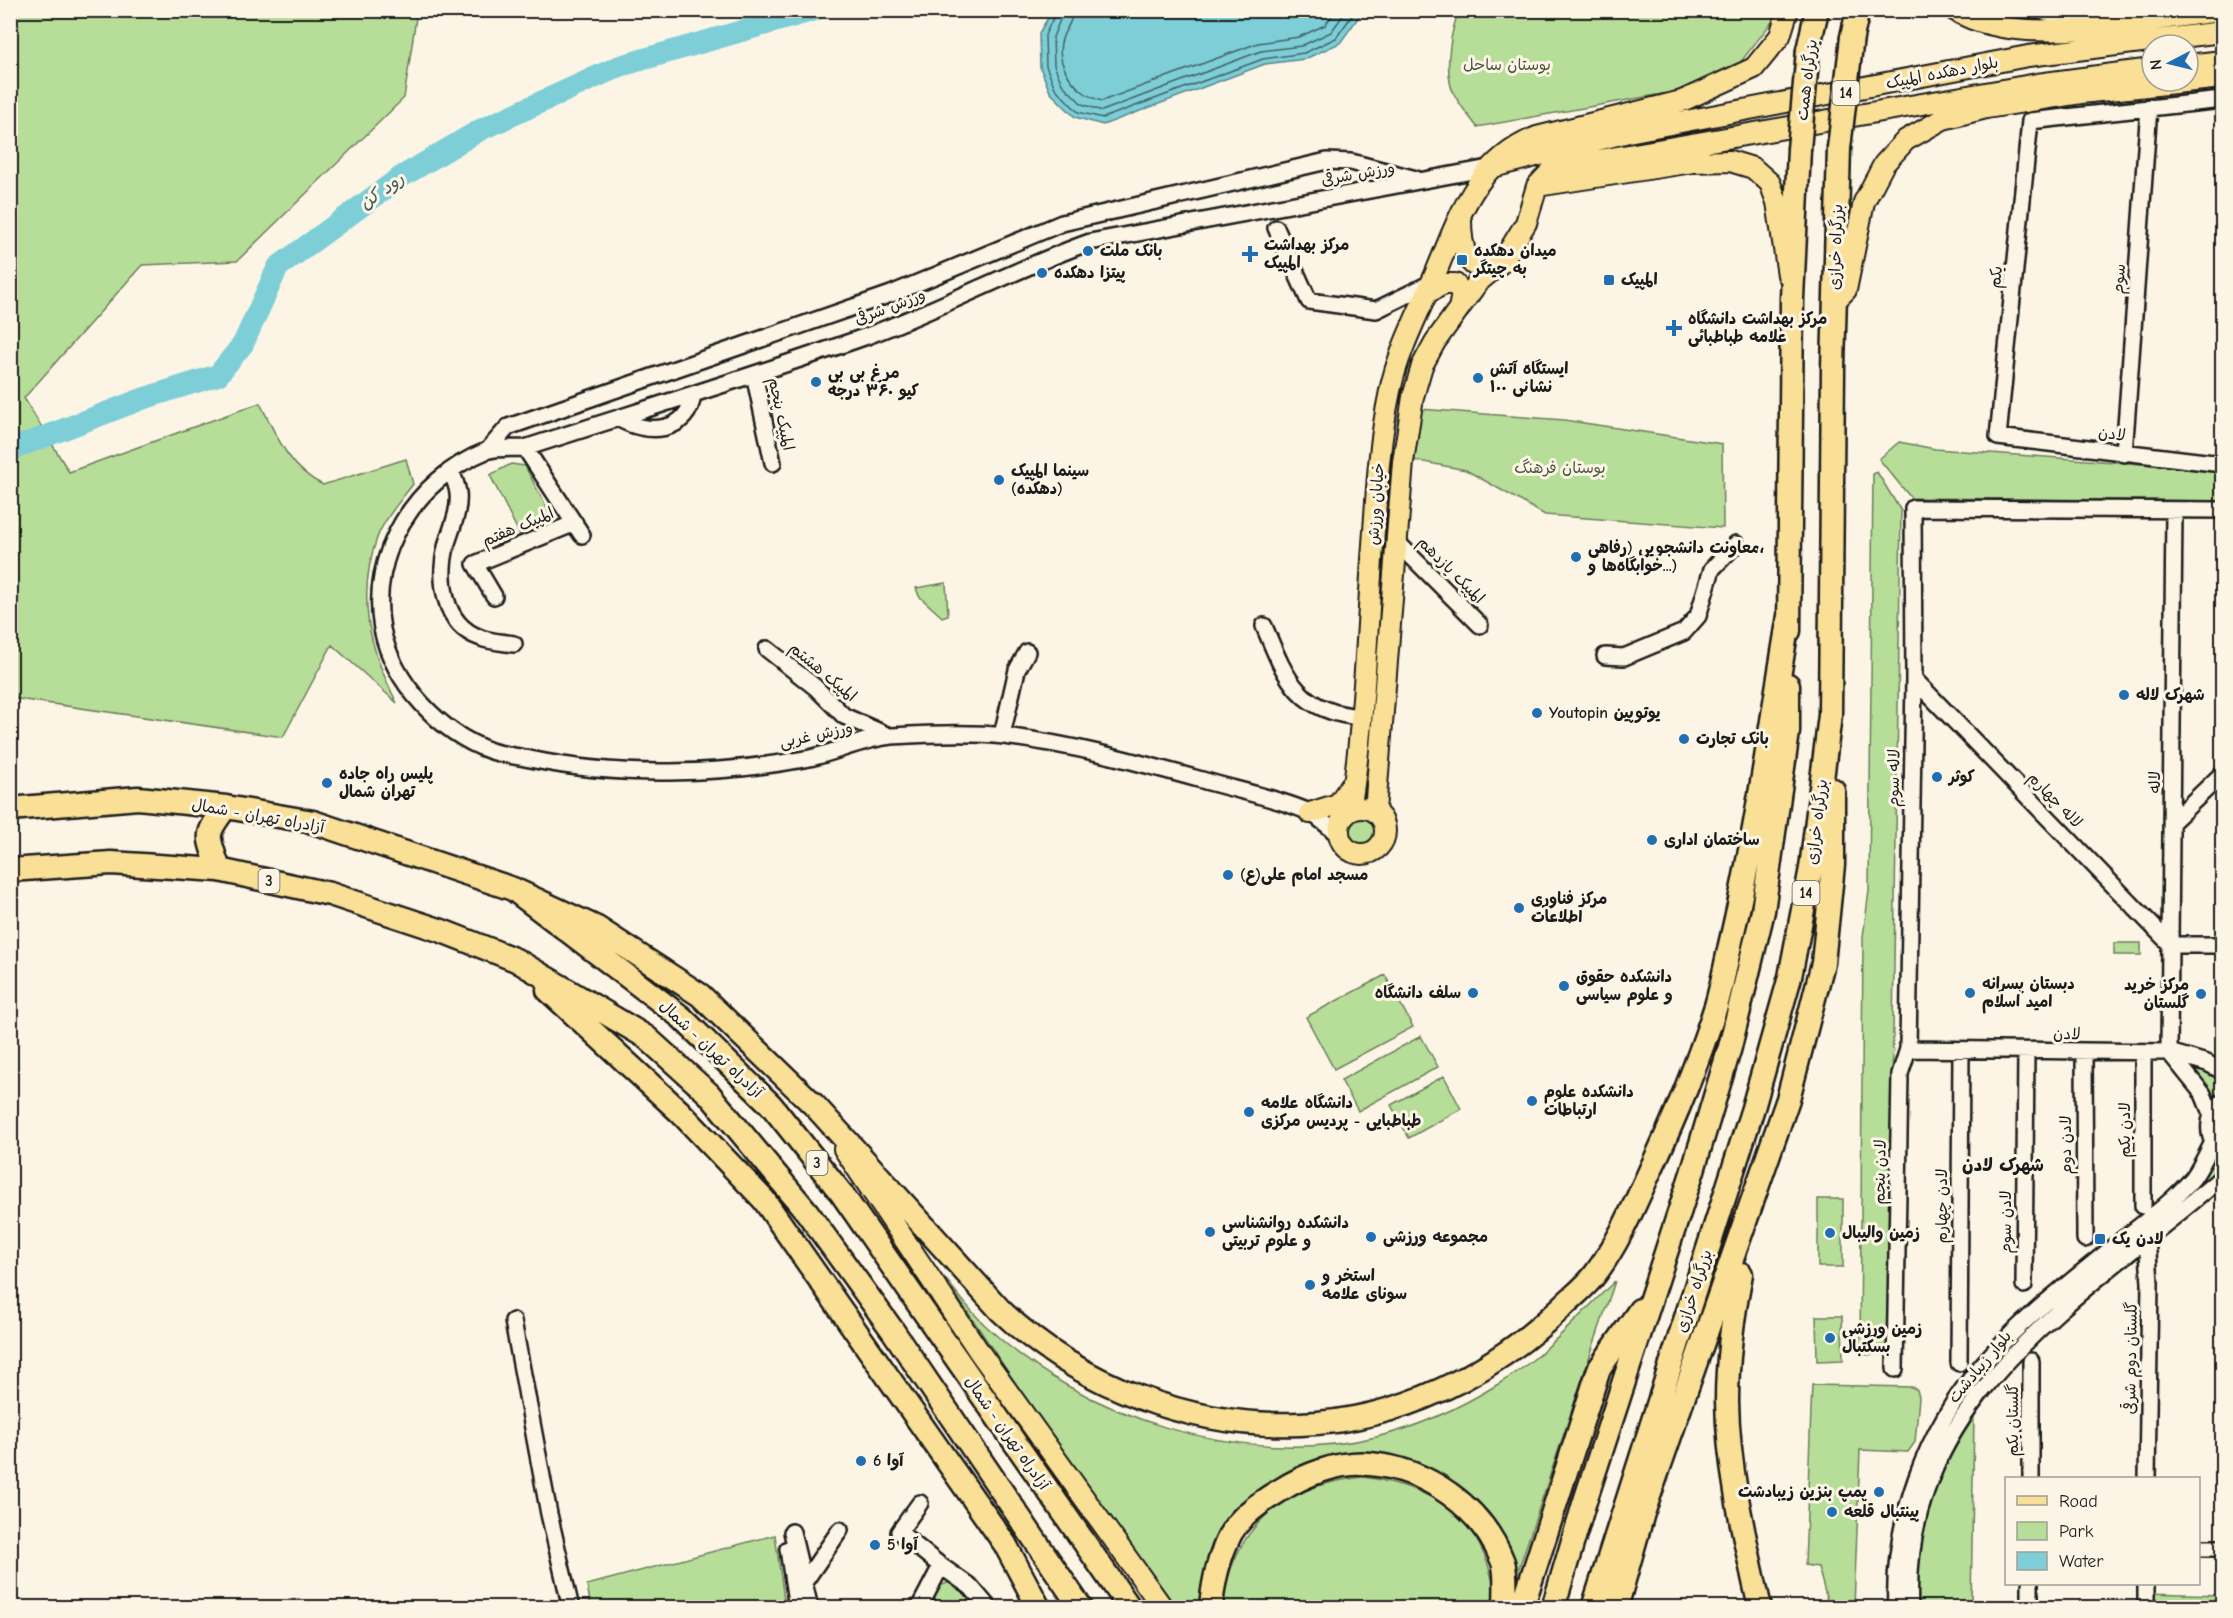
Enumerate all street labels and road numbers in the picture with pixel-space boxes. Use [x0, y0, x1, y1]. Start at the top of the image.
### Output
street label: بزرگراه همت [1792, 38, 1821, 122]
street label: بلوار دهکده المپیک [1884, 53, 2000, 94]
road number: 14 [1832, 81, 1860, 105]
street label: ورزش شرقی [1319, 157, 1396, 189]
street label: بزرگراه خرازی [1825, 204, 1846, 290]
street label: سوم [2109, 263, 2132, 295]
street label: یکم [1986, 265, 2009, 290]
street label: ورزش شرقی [851, 283, 928, 329]
street label: المپیک پنجم [762, 376, 797, 453]
street label: لادن [2097, 423, 2127, 445]
street label: خیابان ورزش [1364, 462, 1388, 546]
street label: المپیک هفتم [479, 504, 558, 553]
street label: المپیک یازدهم [1412, 533, 1488, 609]
street label: المپیک هشتم [784, 639, 860, 708]
street label: ورزش غربی [778, 718, 854, 753]
street label: لاله سوم [1884, 749, 1907, 807]
street label: لاله چهارم [2022, 769, 2086, 834]
street label: لاله [2146, 771, 2164, 793]
street label: بزرگراه خرازی [1802, 778, 1831, 866]
street label: آزادراه تهران - شمال [190, 795, 327, 837]
road number: 3 [258, 869, 280, 893]
road number: 14 [1792, 881, 1820, 905]
street label: آزادراه تهران - شمال [656, 997, 767, 1102]
street label: لادن [2053, 1025, 2081, 1043]
street label: لادن یکم [2116, 1102, 2137, 1158]
street label: لادن دوم [2057, 1116, 2078, 1174]
street label: لادن پنجم [1870, 1139, 1893, 1205]
road number: 3 [806, 1151, 828, 1175]
street label: لادن چهارم [1933, 1168, 1954, 1244]
street label: لادن سوم [1997, 1190, 2018, 1254]
street label: بزرگراه خرازی [1671, 1247, 1716, 1335]
street label: گلستان دوم شرقی [2119, 1301, 2144, 1415]
street label: بلوار زیبادشت [1945, 1327, 2016, 1407]
street label: آزادراه تهران - شمال [961, 1373, 1054, 1494]
street label: گلستان یکم [2003, 1384, 2025, 1456]

